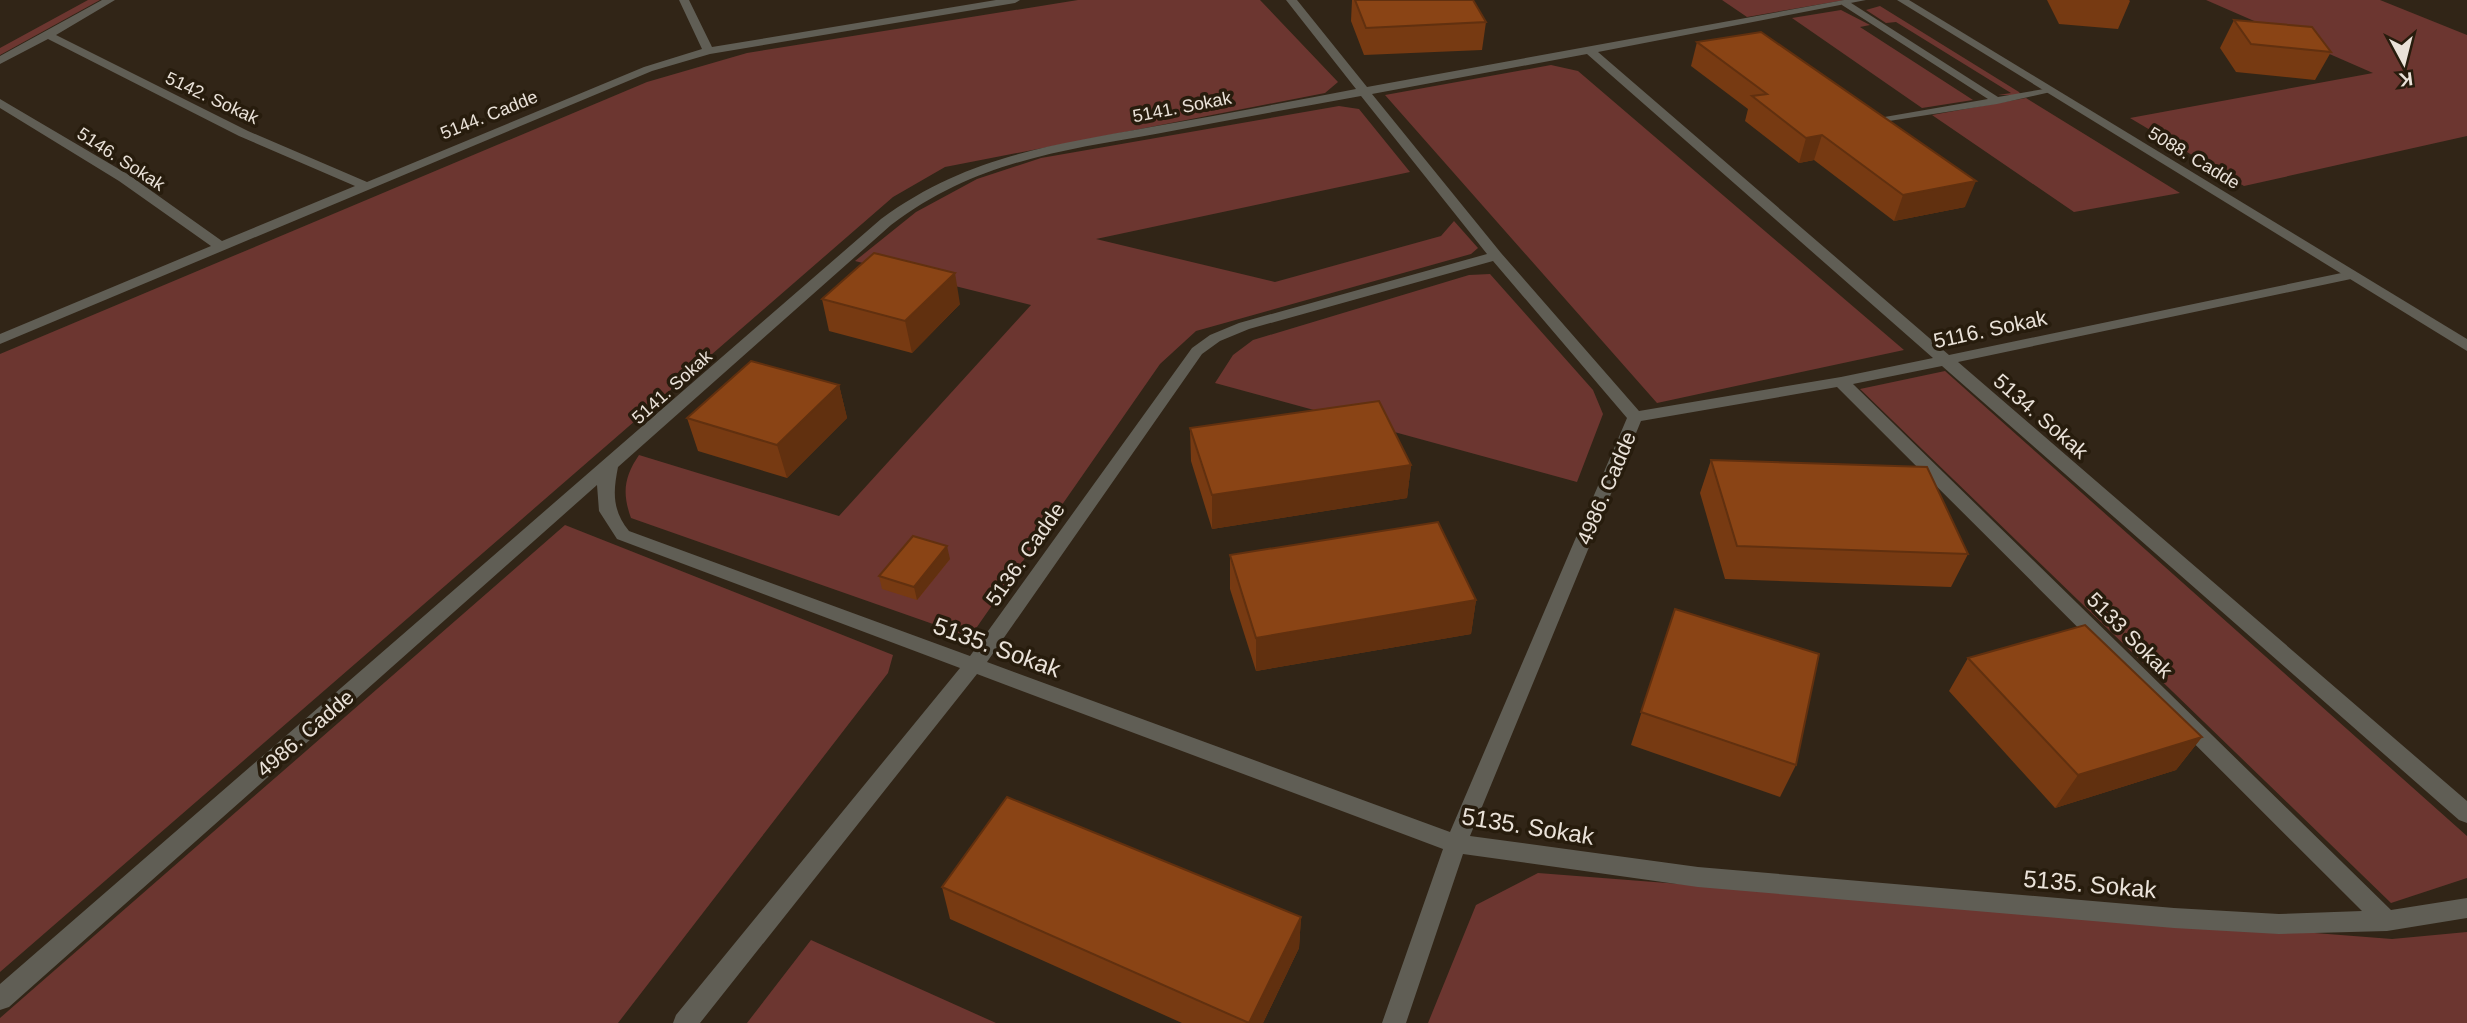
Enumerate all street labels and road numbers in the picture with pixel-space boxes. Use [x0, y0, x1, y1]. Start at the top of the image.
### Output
street label: 5142. Sokak [162, 68, 262, 129]
street label: 5144. Cadde [437, 86, 541, 144]
street label: 5141. Sokak [1131, 87, 1234, 126]
street label: 5146. Sokak [74, 123, 169, 195]
street label: 5088. Cadde [2145, 123, 2243, 193]
street label: 5116. Sokak [1931, 306, 2049, 352]
street label: 5141. Sokak [628, 345, 717, 428]
street label: 5134. Sokak [1989, 369, 2093, 463]
street label: 4986. Cadde [1572, 428, 1640, 548]
street label: 5136. Cadde [981, 498, 1069, 610]
street label: 5133 Sokak [2083, 588, 2178, 683]
street label: 5135. Sokak [930, 611, 1065, 683]
street label: 4986. Cadde [252, 685, 358, 781]
street label: 5135. Sokak [1460, 802, 1597, 850]
street label: 5135. Sokak [2022, 865, 2159, 903]

